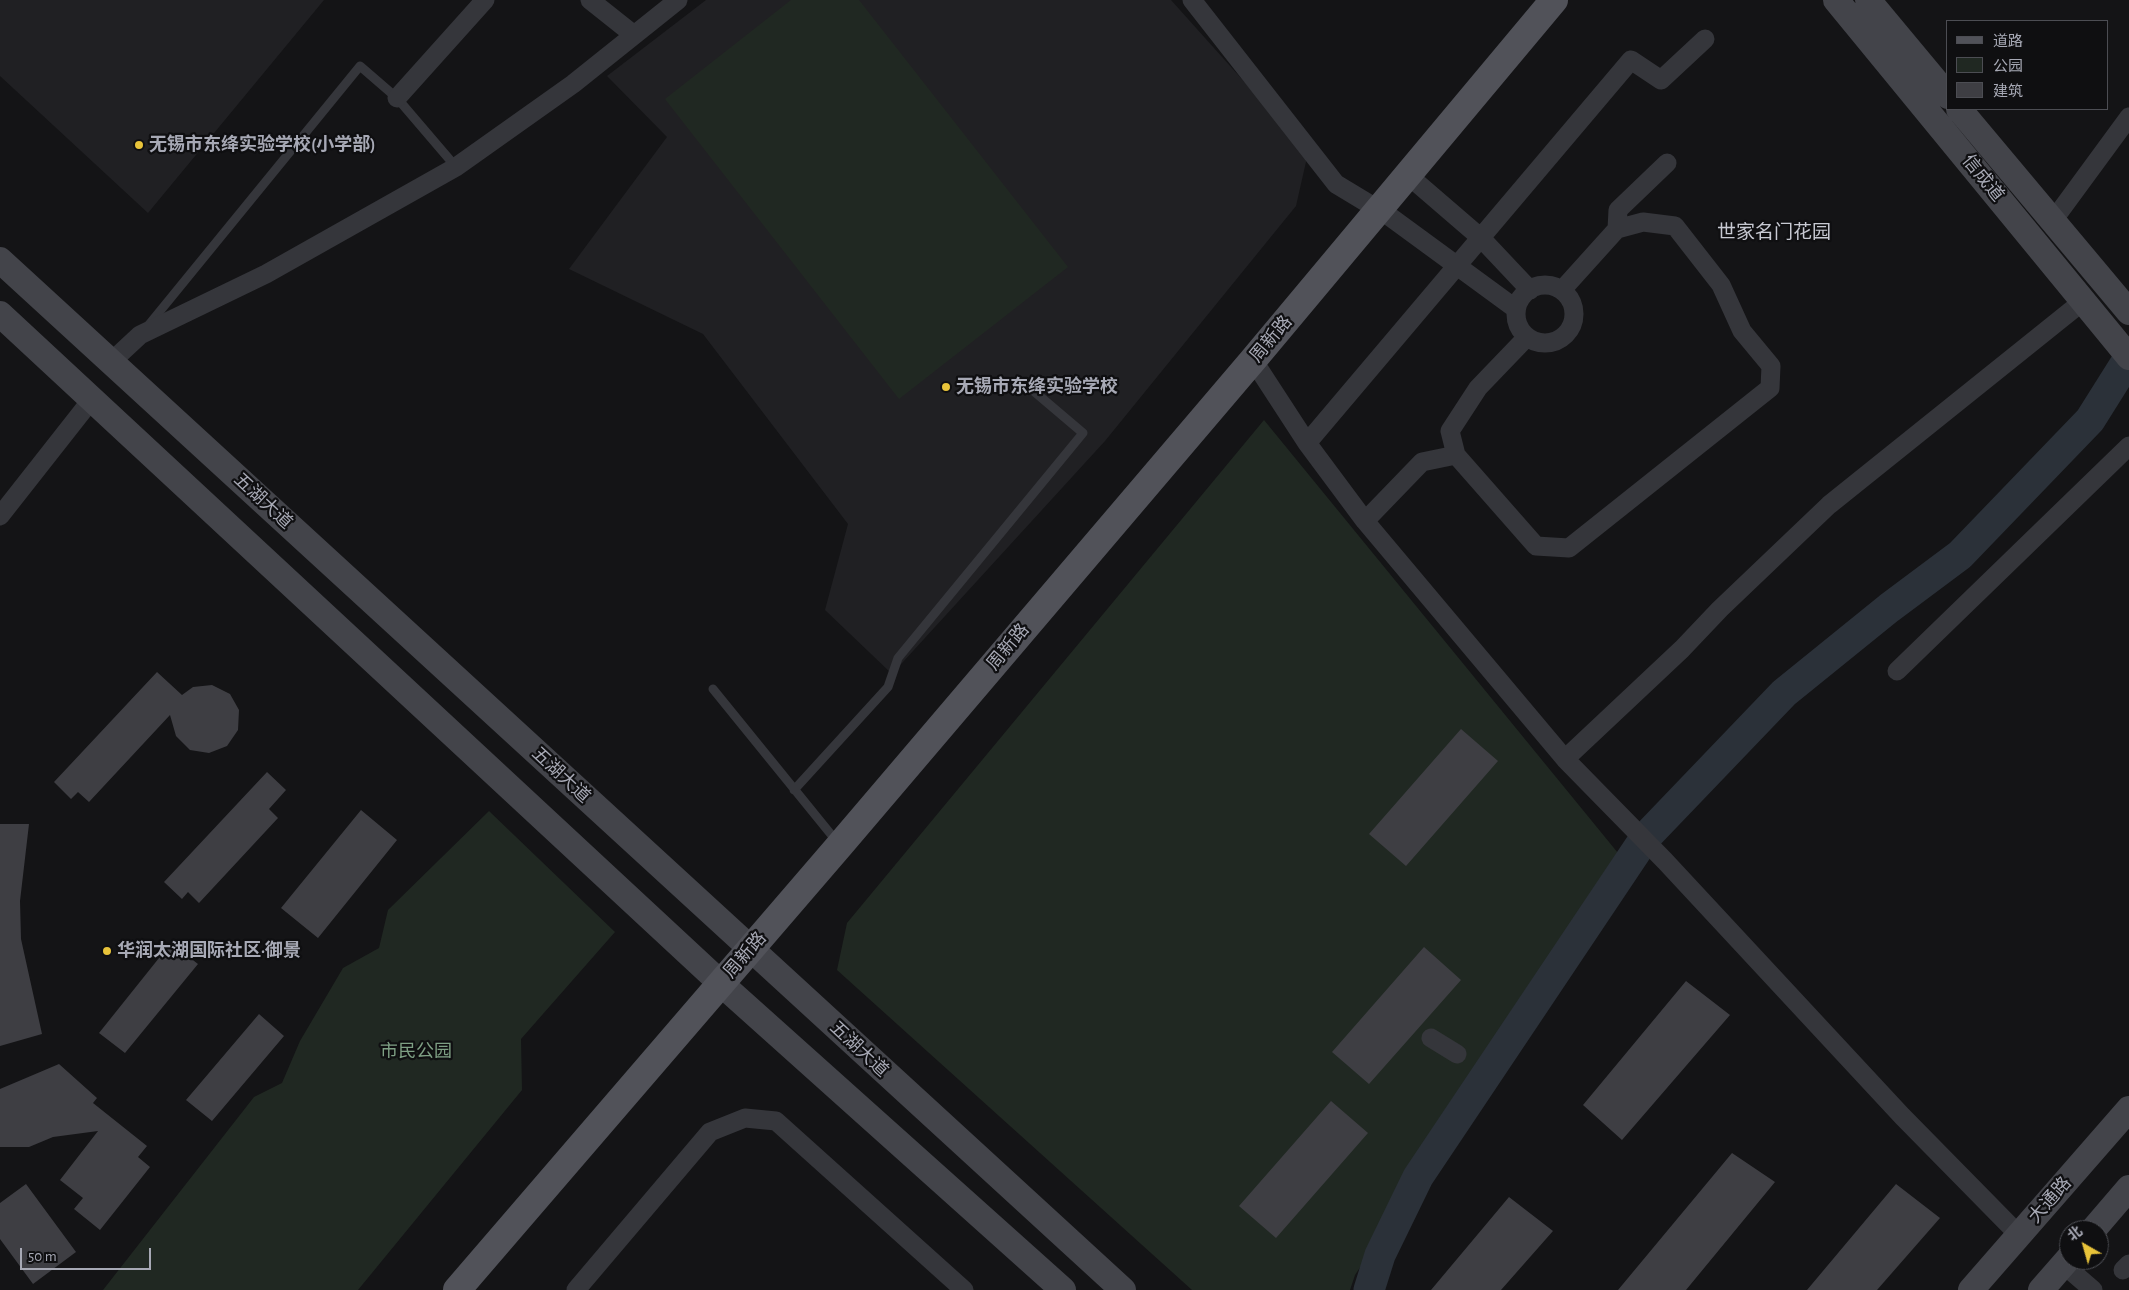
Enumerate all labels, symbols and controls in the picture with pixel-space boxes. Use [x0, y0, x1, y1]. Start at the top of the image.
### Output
legend [1946, 20, 2109, 110]
text: 道路 [1993, 34, 2023, 49]
text: 公园 [1993, 59, 2023, 74]
text: 建筑 [1993, 84, 2023, 99]
place label: 无锡市东绛实验学校(小学部) [149, 134, 376, 156]
marker: 无锡市东绛实验学校(小学部) [133, 139, 145, 151]
street label: 信成道 [1958, 150, 2008, 206]
district label: 世家名门花园 [1717, 221, 1831, 243]
street label: 周新路 [1245, 311, 1297, 367]
place label: 无锡市东绛实验学校 [956, 376, 1118, 398]
marker: 无锡市东绛实验学校 [940, 381, 952, 393]
street label: 五湖大道 [229, 469, 297, 533]
street label: 周新路 [982, 619, 1034, 675]
street label: 五湖大道 [527, 743, 595, 807]
street label: 周新路 [719, 928, 771, 982]
place label: 华润太湖国际社区·御景 [117, 940, 301, 962]
marker: 华润太湖国际社区·御景 [101, 945, 113, 957]
street label: 五湖大道 [825, 1017, 893, 1081]
park label: 市民公园 [380, 1041, 452, 1063]
street label: 大通路 [2024, 1173, 2076, 1227]
north arrow [2059, 1220, 2109, 1270]
text: 北 [2066, 1224, 2085, 1244]
scale bar [22, 1238, 154, 1270]
text: 50 m [28, 1249, 57, 1264]

